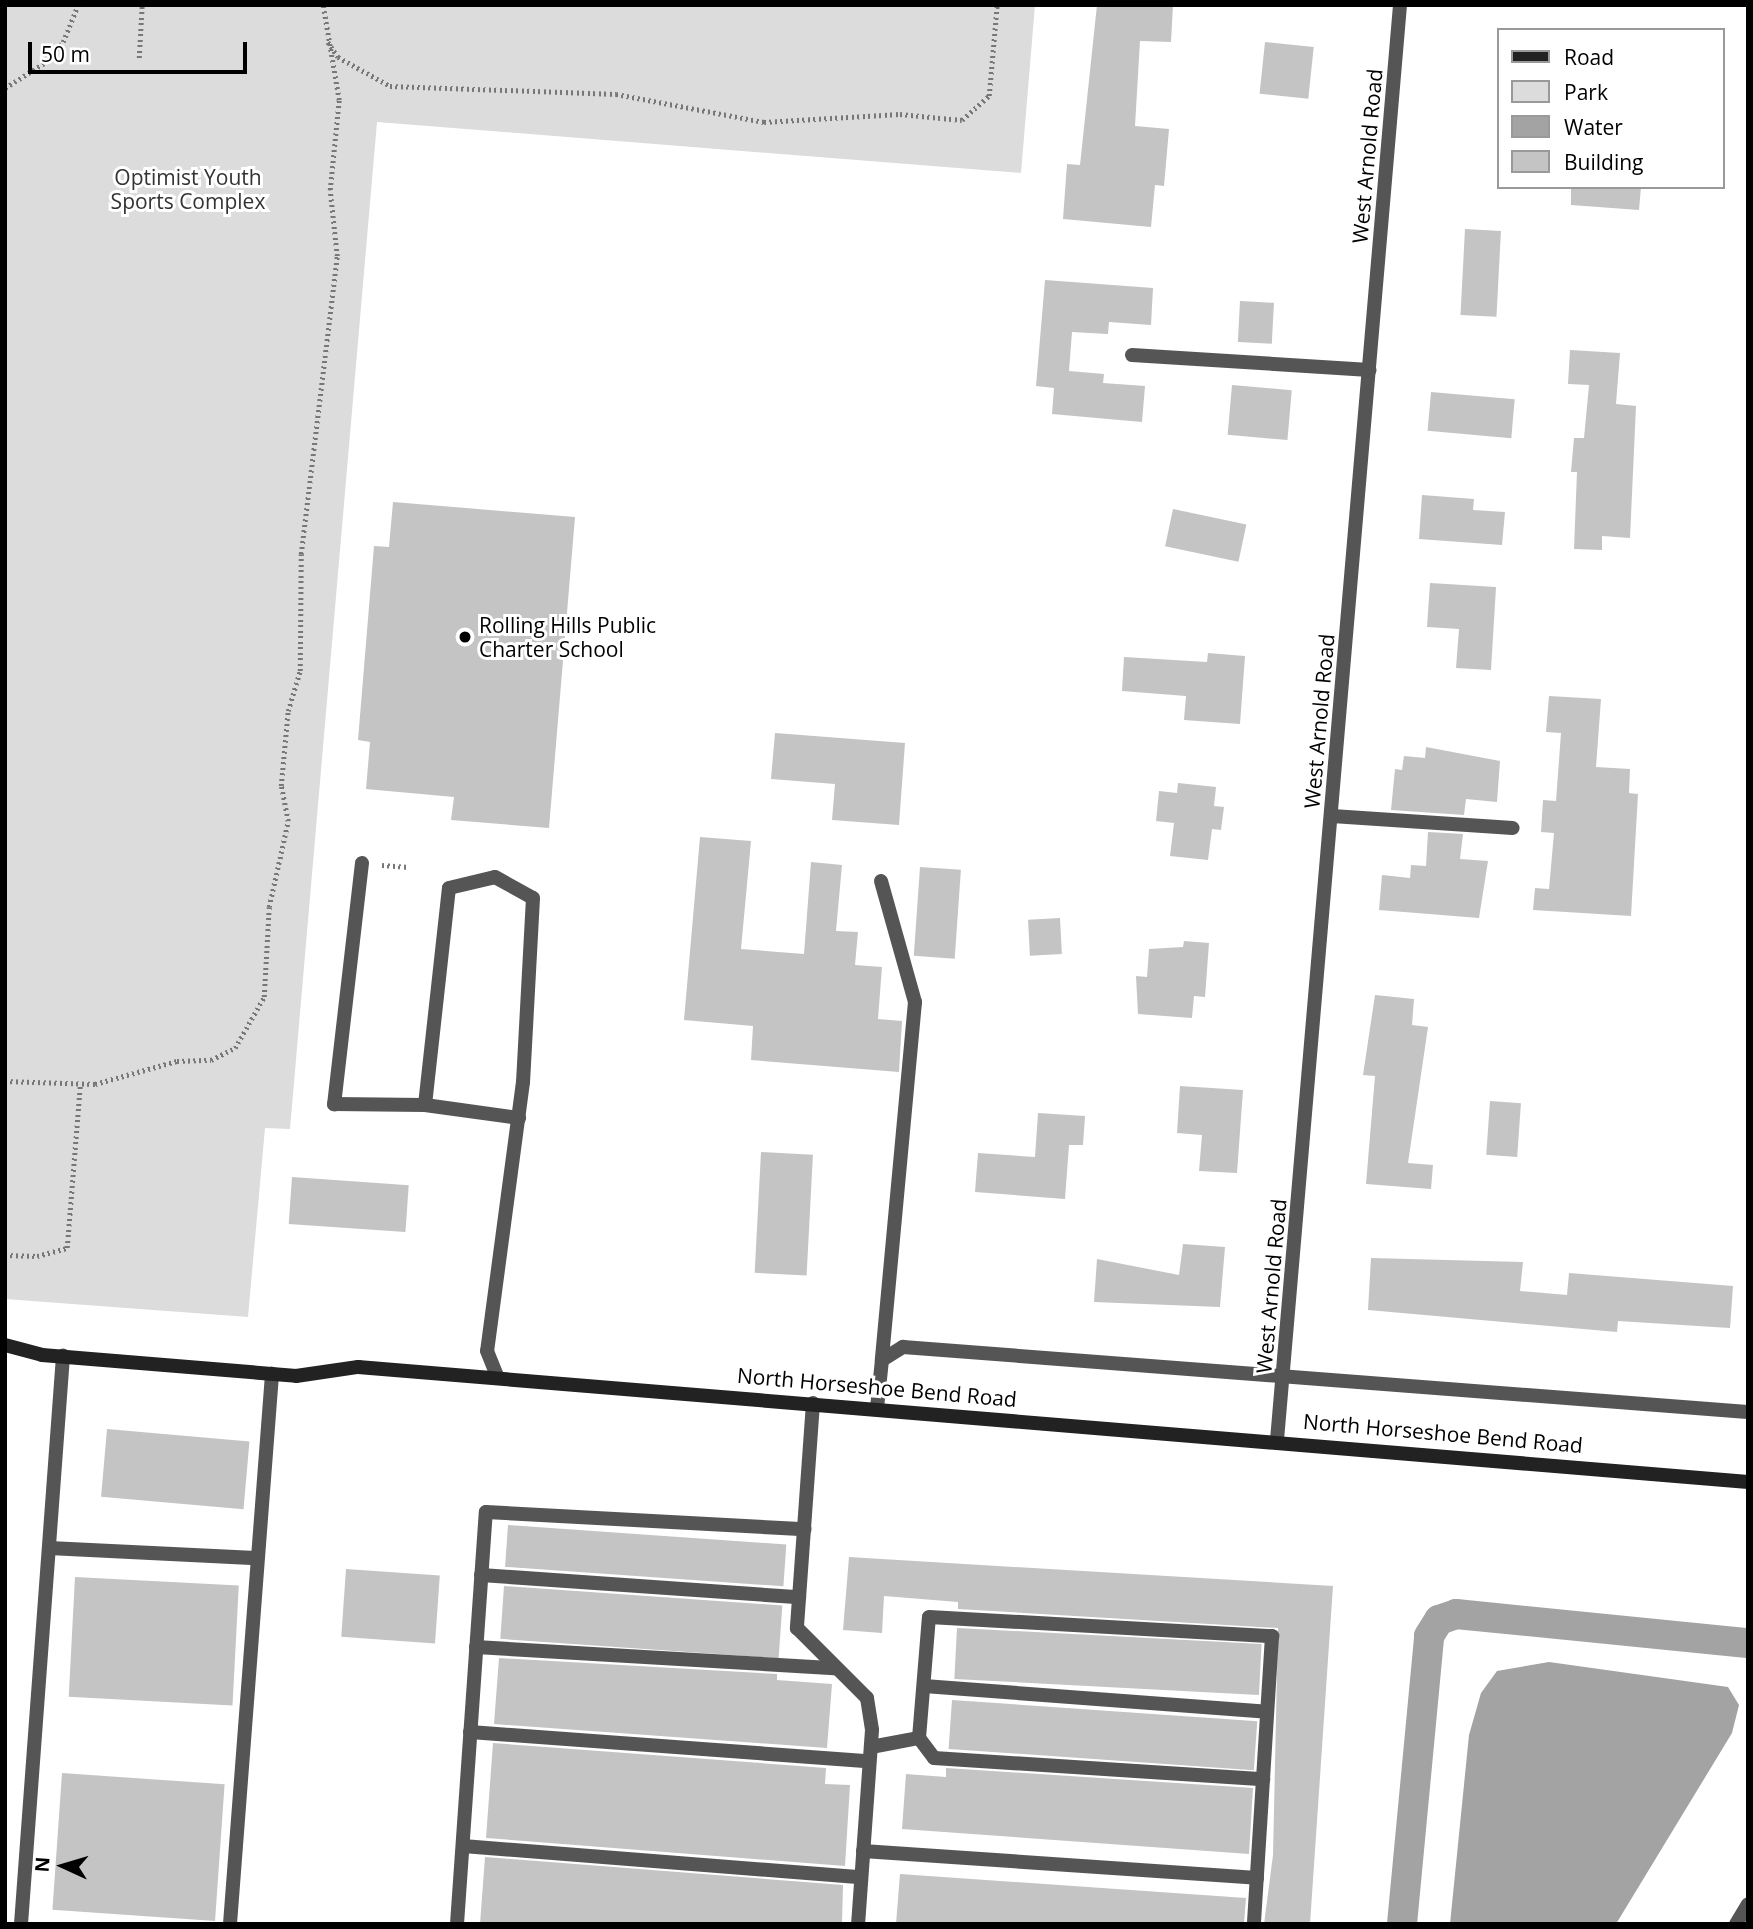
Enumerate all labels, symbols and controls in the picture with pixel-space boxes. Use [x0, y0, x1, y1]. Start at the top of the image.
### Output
scale bar [32, 28, 250, 72]
legend [1498, 28, 1725, 189]
text: 50 m [41, 40, 90, 68]
text: Road [1564, 43, 1614, 71]
street label: West Arnold Road [1347, 68, 1387, 244]
text: Park [1564, 78, 1608, 106]
text: Water [1564, 113, 1623, 141]
text: Building [1564, 148, 1643, 176]
park label: Optimist Youth Sports Complex [111, 164, 265, 214]
place label: Rolling Hills Public Charter School [479, 612, 656, 662]
marker: Rolling Hills Public Charter School [457, 629, 473, 645]
street label: West Arnold Road [1299, 633, 1339, 809]
street label: West Arnold Road [1251, 1198, 1291, 1374]
street label: North Horseshoe Bend Road [736, 1362, 1018, 1412]
street label: North Horseshoe Bend Road [1302, 1408, 1584, 1458]
north arrow [28, 1831, 98, 1901]
text: N [29, 1856, 56, 1873]

